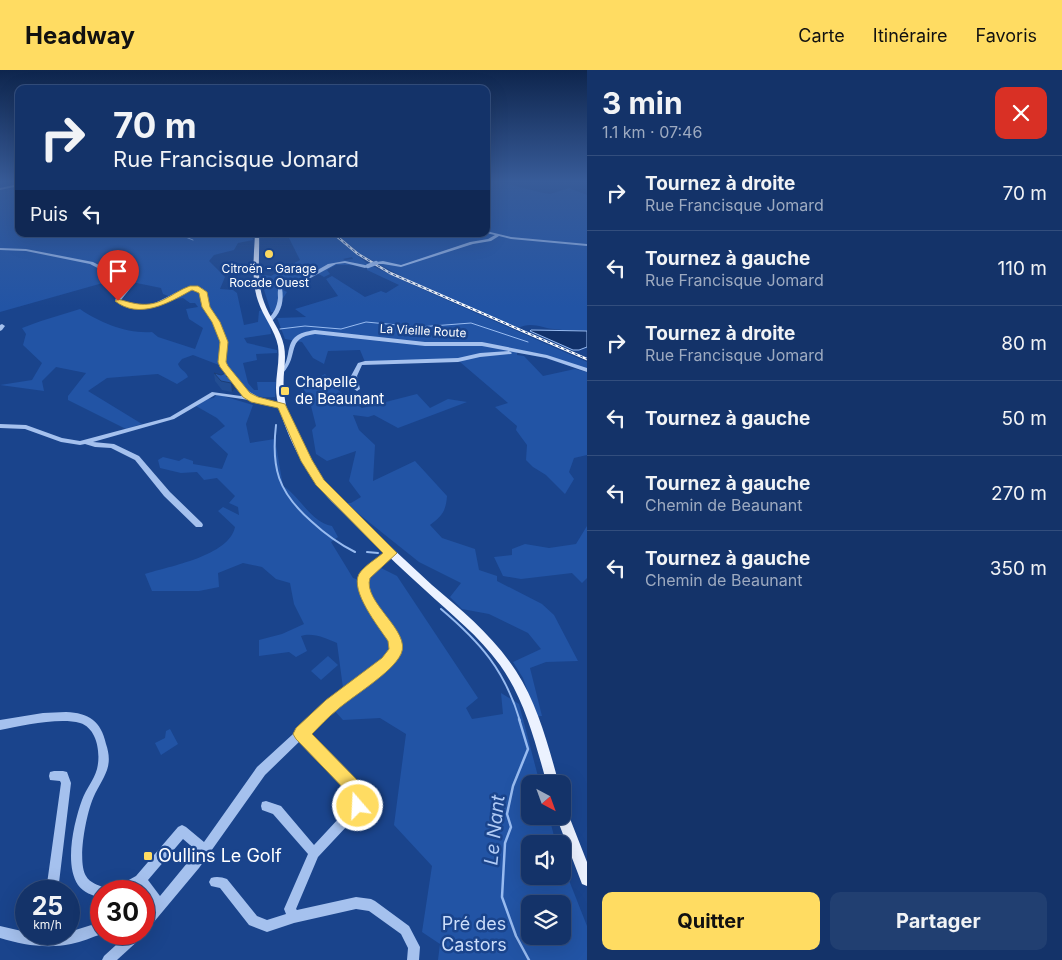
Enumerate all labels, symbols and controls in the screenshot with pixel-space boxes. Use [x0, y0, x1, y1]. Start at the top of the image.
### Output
text: Headway [25, 21, 135, 50]
text: Carte [798, 25, 845, 46]
text: Itinéraire [873, 25, 947, 46]
text: Favoris [975, 25, 1037, 46]
text: 3 min [602, 85, 683, 121]
button: close [995, 87, 1047, 139]
text: 70 m [113, 104, 197, 146]
icon: right [30, 105, 95, 170]
text: 1.1 km · 07:46 [602, 122, 702, 142]
text: Rue Francisque Jomard [113, 146, 359, 172]
text: Tournez à droite [645, 172, 795, 195]
icon: right [602, 179, 630, 207]
text: 70 m [1003, 182, 1047, 205]
text: Rue Francisque Jomard [645, 195, 824, 215]
icon: left [78, 200, 106, 228]
text: Puis [30, 203, 68, 226]
text: Tournez à gauche [645, 247, 810, 270]
marker: Citroën - Garage Rocade Ouest [263, 248, 275, 260]
pin [97, 250, 139, 301]
icon: left [602, 254, 630, 282]
icon: arrive [104, 257, 132, 285]
text: 110 m [998, 257, 1047, 280]
place label: Citroën - Garage Rocade Ouest [222, 261, 316, 290]
text: Rue Francisque Jomard [645, 270, 824, 290]
street label: La Vieille Route [379, 321, 467, 340]
text: Tournez à droite [645, 322, 795, 345]
icon: right [602, 329, 630, 357]
text: 80 m [1001, 332, 1047, 355]
text: Rue Francisque Jomard [645, 345, 824, 365]
place label: Chapelle de Beaunant [295, 372, 384, 408]
marker: Chapelle de Beaunant [279, 385, 291, 397]
icon: left [602, 404, 630, 432]
text: Tournez à gauche [645, 407, 810, 430]
text: 50 m [1001, 407, 1047, 430]
text: Tournez à gauche [645, 472, 810, 495]
icon: left [602, 479, 630, 507]
text: 270 m [991, 482, 1047, 505]
text: Chemin de Beaunant [645, 495, 802, 515]
text: Tournez à gauche [645, 547, 810, 570]
icon: left [602, 554, 630, 582]
text: 350 m [990, 557, 1047, 580]
text: Chemin de Beaunant [645, 570, 802, 590]
north arrow [521, 775, 571, 825]
map controls [521, 775, 571, 945]
position arrow [331, 779, 383, 831]
water label: Le Nant [479, 793, 510, 866]
button: sound [521, 835, 571, 885]
place label: Oullins Le Golf [158, 845, 282, 866]
marker: Oullins Le Golf [142, 850, 154, 862]
speed limit sign: 30 [90, 880, 155, 945]
text: 25 [32, 891, 63, 921]
button: Quitter [602, 892, 820, 950]
button: Partager [830, 892, 1047, 950]
button: layers [521, 895, 571, 945]
park label: Pré des Castors [441, 913, 507, 955]
text: km/h [33, 917, 62, 932]

